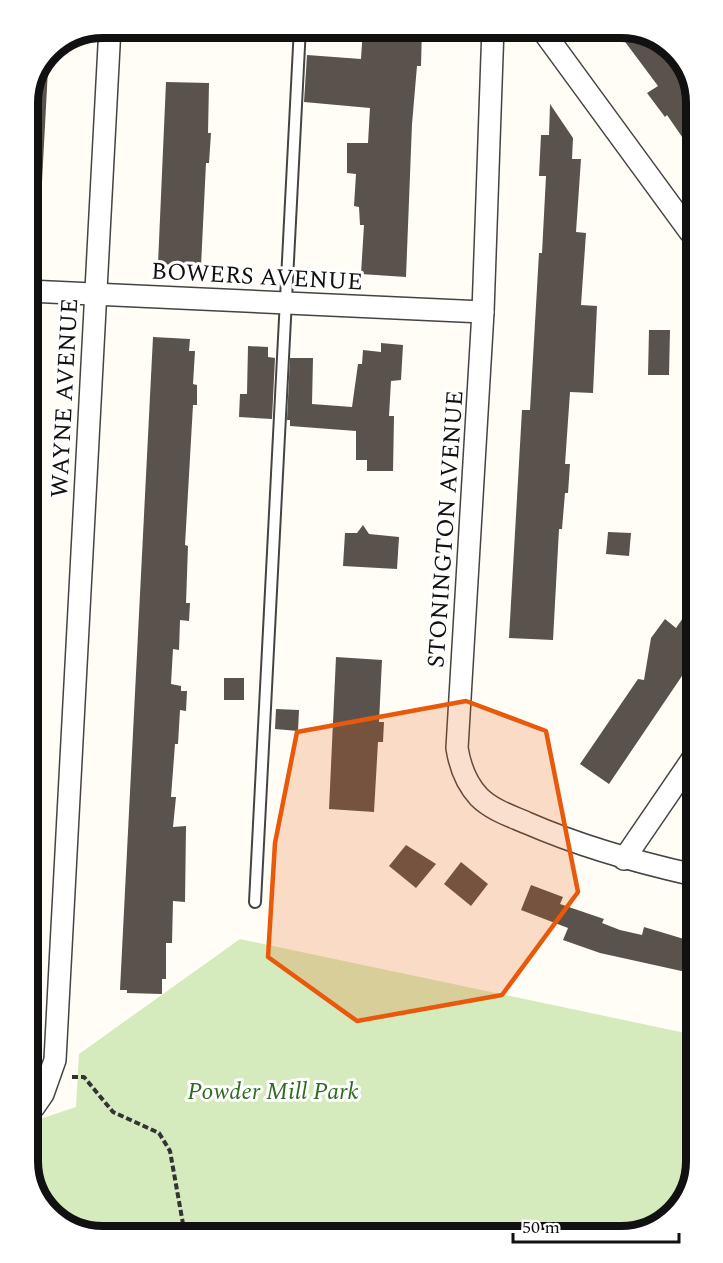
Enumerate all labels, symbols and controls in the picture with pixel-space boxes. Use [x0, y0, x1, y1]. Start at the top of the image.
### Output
street label: BOWERS AVENUE [150, 253, 364, 301]
street label: WAYNE AVENUE [42, 297, 88, 499]
street label: STONINGTON AVENUE [418, 389, 474, 669]
park label: Powder Mill Park [187, 1074, 359, 1110]
scale bar [513, 1206, 680, 1244]
text: 50 m [522, 1214, 560, 1241]

